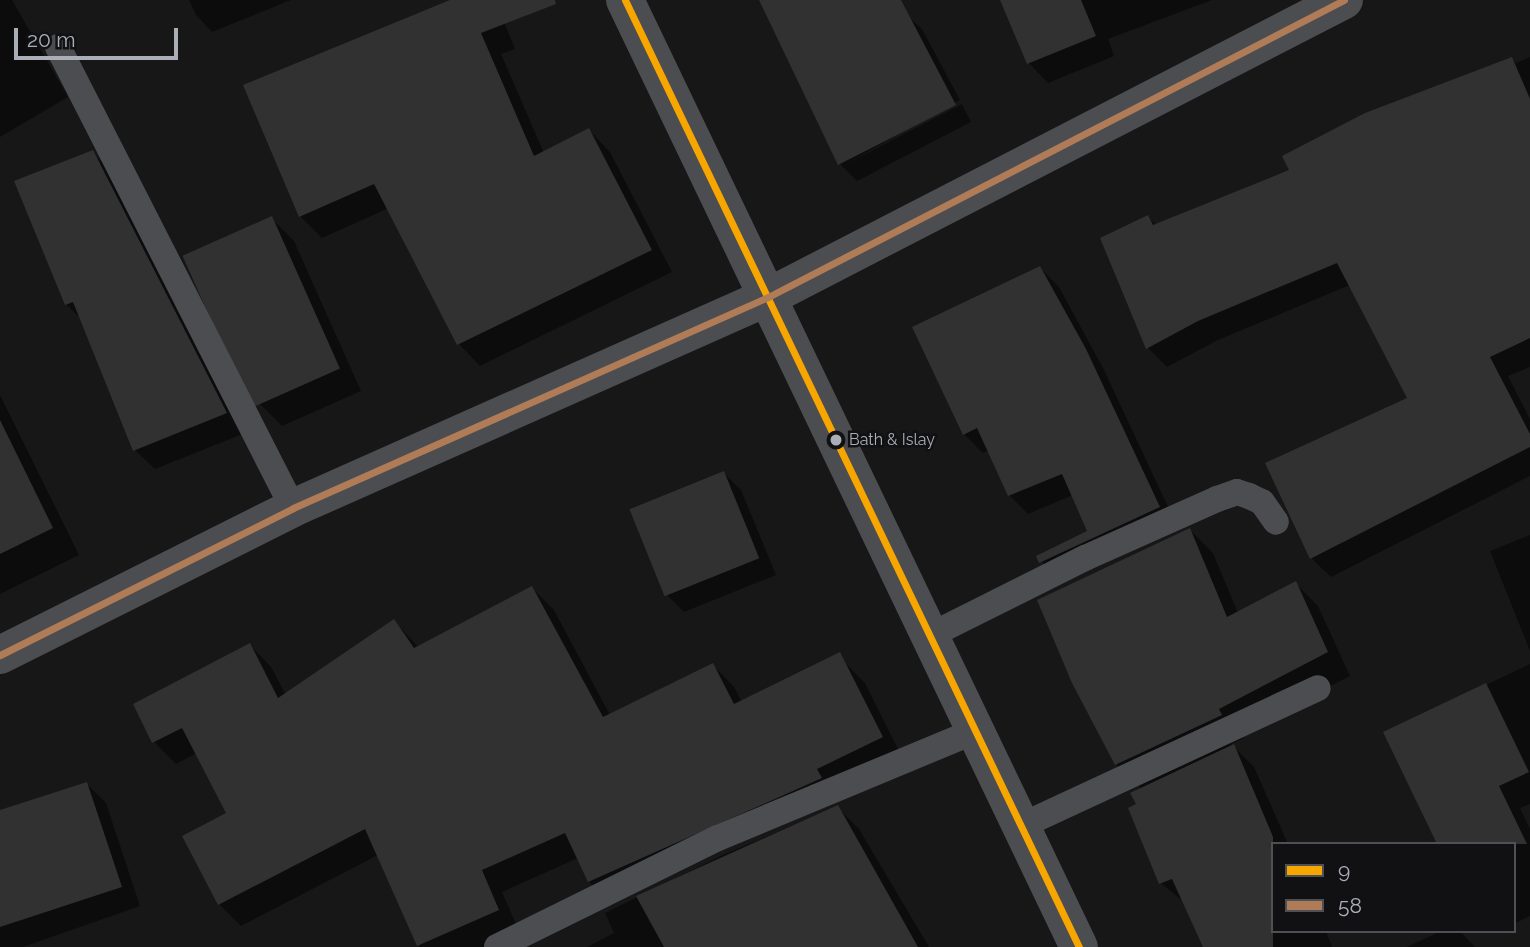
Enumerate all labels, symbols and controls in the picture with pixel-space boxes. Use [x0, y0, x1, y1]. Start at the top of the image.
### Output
scale bar [18, 14, 182, 58]
text: 20 m [27, 27, 75, 52]
place label: Bath & Islay [849, 430, 935, 450]
marker: Bath & Islay [829, 433, 843, 447]
legend [1271, 842, 1516, 933]
text: 9 [1338, 858, 1350, 883]
text: 58 [1338, 893, 1362, 918]

